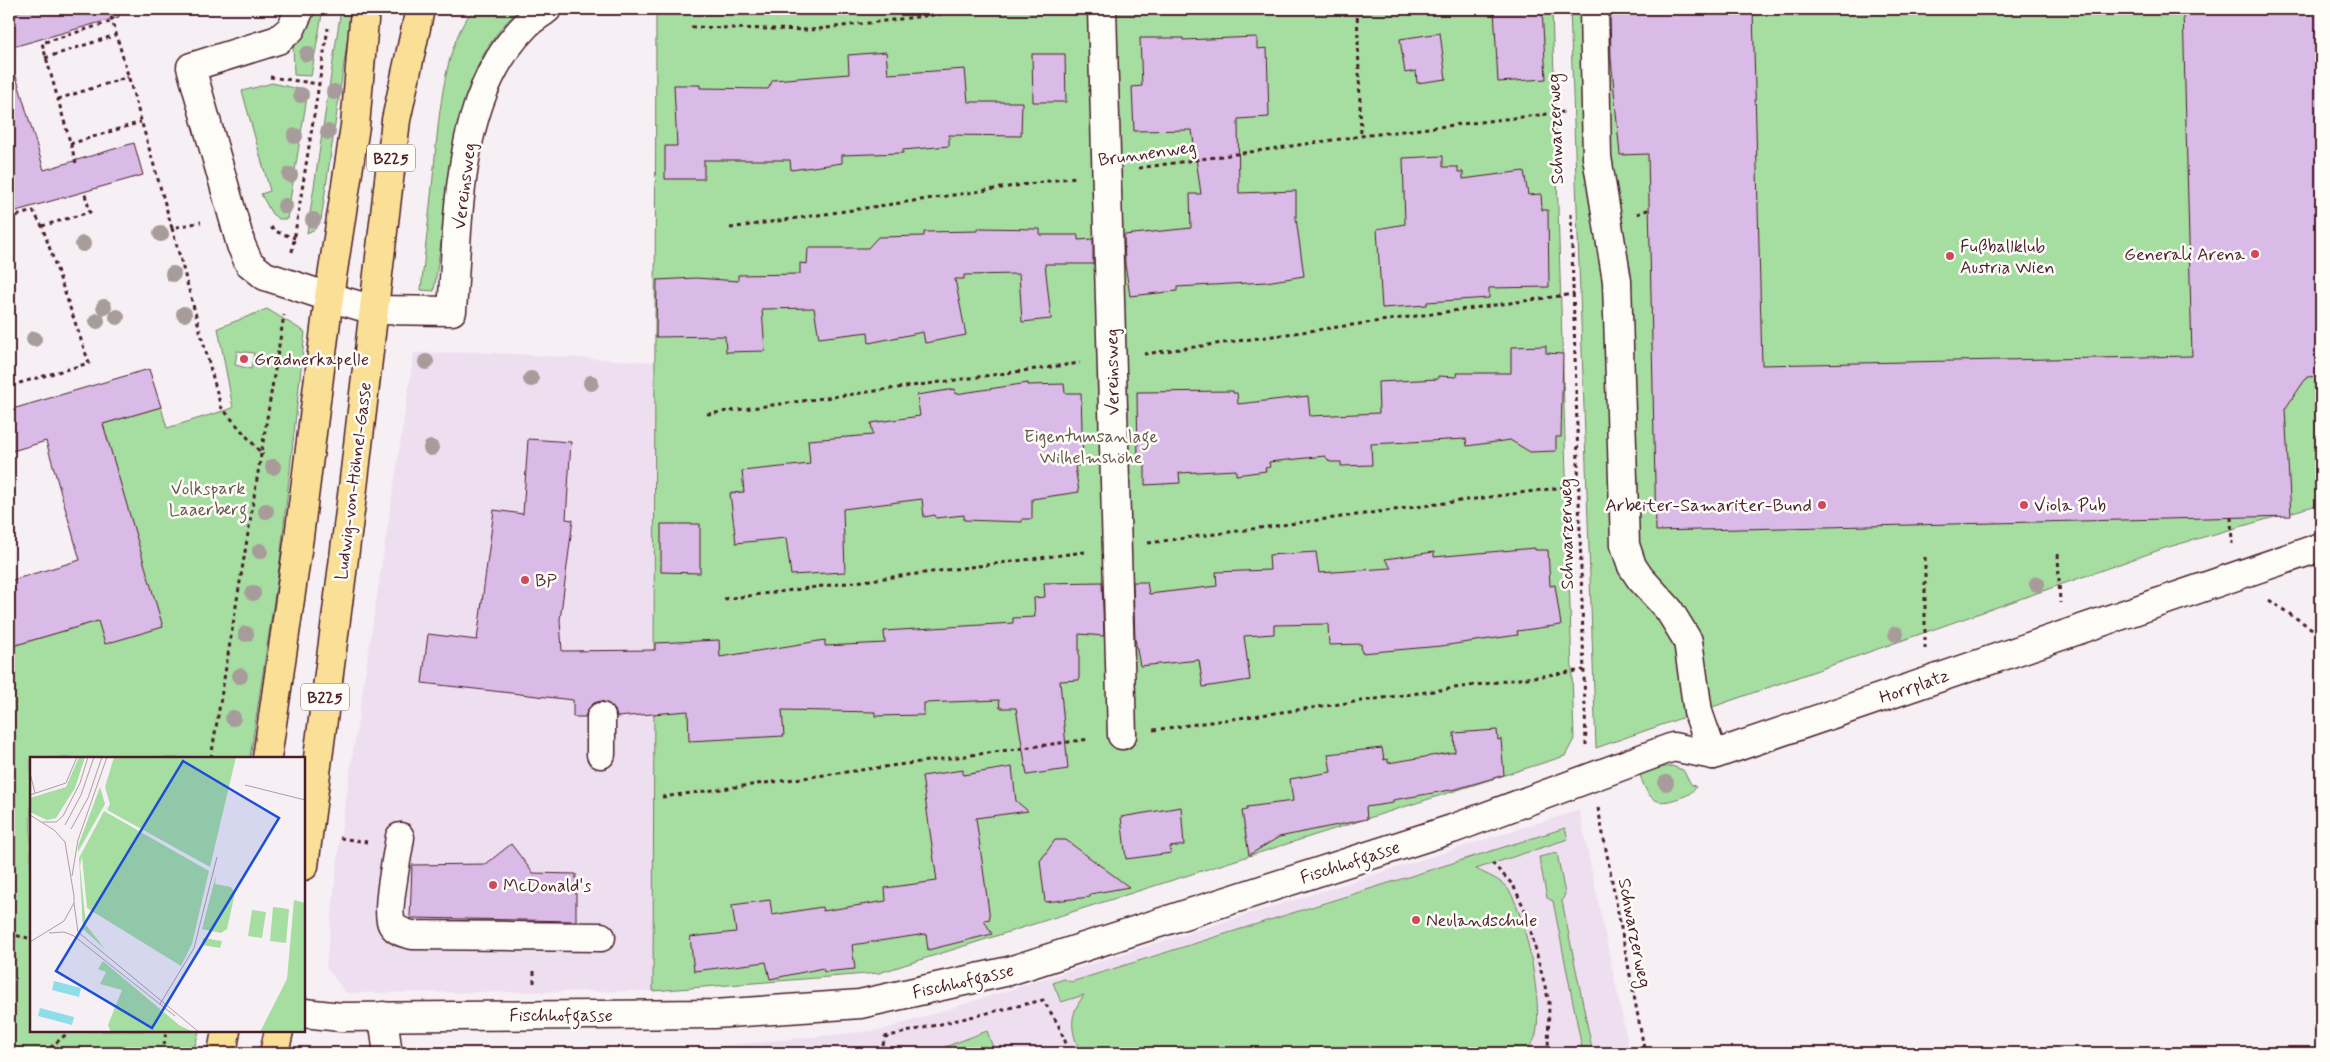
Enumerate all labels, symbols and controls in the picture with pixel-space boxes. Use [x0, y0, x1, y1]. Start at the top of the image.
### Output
street label: Schwarzerweg [1542, 73, 1571, 185]
street label: Brunnenweg [1097, 135, 1198, 173]
street label: Vereinsweg [448, 141, 482, 231]
road number: B225 [367, 144, 415, 172]
place label: Fußballklub Austria Wien [1960, 235, 2055, 280]
place label: Generali Arena [2124, 243, 2245, 267]
marker: Generali Arena [2249, 248, 2261, 260]
marker: Fußballklub Austria Wien [1944, 250, 1956, 262]
street label: Vereinsweg [1100, 328, 1126, 416]
place label: Gradnerkapelle [254, 348, 369, 372]
marker: Gradnerkapelle [238, 353, 250, 365]
street label: Ludwig-von-Höhnel-Gasse [330, 381, 378, 581]
park label: Eigentumsanlage Wilhelmshöhe [1024, 425, 1158, 470]
park label: Volkspark Laaerberg [169, 477, 247, 524]
street label: Schwarzerweg [1554, 478, 1581, 590]
place label: Arbeiter-Samariter-Bund [1605, 494, 1812, 518]
place label: Viola Pub [2034, 494, 2106, 518]
marker: Arbeiter-Samariter-Bund [1816, 499, 1828, 511]
marker: Viola Pub [2018, 499, 2030, 511]
place label: BP [535, 569, 557, 593]
marker: BP [519, 574, 531, 586]
street label: Horrplatz [1876, 664, 1953, 710]
road number: B225 [301, 684, 349, 710]
inset map [30, 757, 305, 1032]
street label: Fischhofgasse [1297, 836, 1404, 892]
place label: McDonald's [503, 874, 591, 898]
street label: Schwarzerweg [1611, 876, 1656, 990]
marker: McDonald's [487, 879, 499, 891]
place label: Neulandschule [1426, 909, 1537, 933]
marker: Neulandschule [1410, 914, 1422, 926]
street label: Fischhofgasse [910, 959, 1017, 1007]
street label: Fischhofgasse [509, 1004, 613, 1030]

